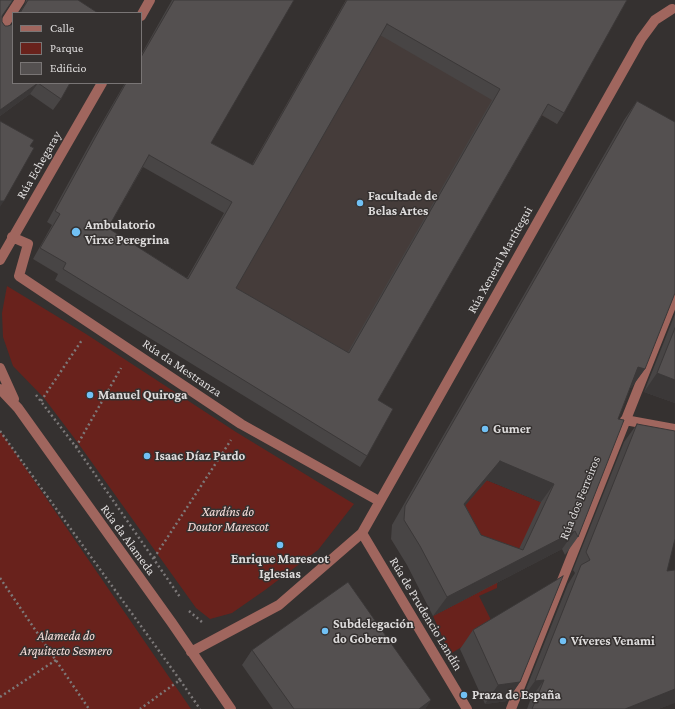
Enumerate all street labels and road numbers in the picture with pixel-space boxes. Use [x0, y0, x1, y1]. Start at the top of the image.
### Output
street label: Rúa Echegaray [13, 128, 65, 202]
street label: Rúa Xeneral Martitegui [464, 204, 536, 316]
street label: Rúa da Mestranza [139, 336, 225, 400]
street label: Rúa dos Ferreiros [556, 454, 604, 542]
street label: Rúa da Alameda [97, 502, 159, 578]
street label: Rúa de Prudencio Landín [386, 555, 466, 673]

